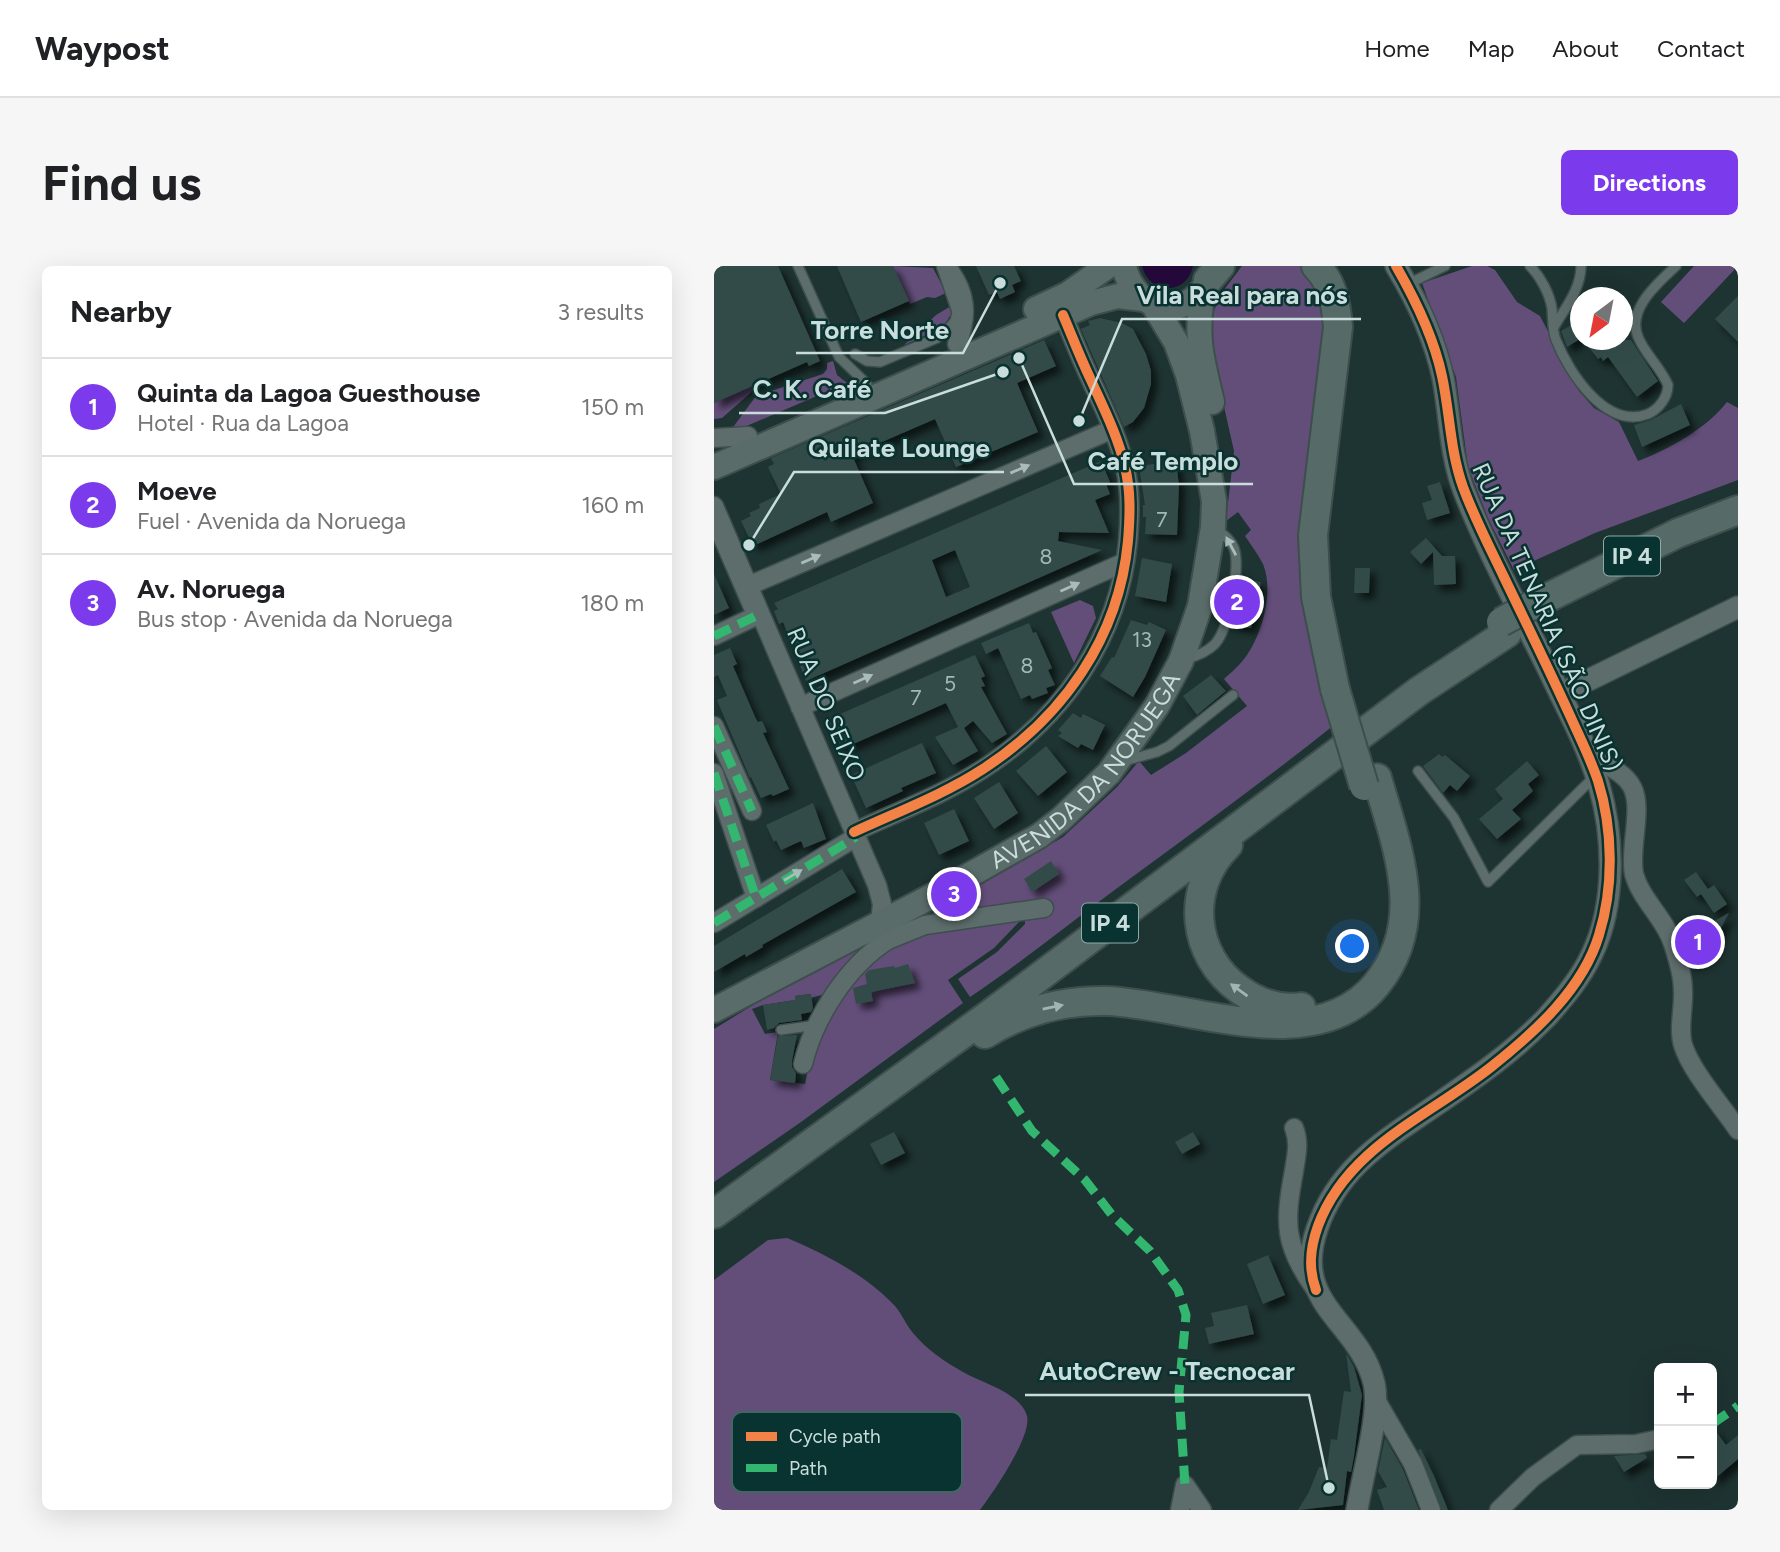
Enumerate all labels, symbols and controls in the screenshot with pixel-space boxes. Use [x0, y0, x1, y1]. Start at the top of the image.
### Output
text: Waypost [35, 29, 170, 68]
text: Home [1364, 34, 1430, 63]
text: Map [1468, 34, 1514, 63]
text: About [1552, 34, 1619, 63]
text: Contact [1657, 34, 1745, 63]
button: Directions [1561, 150, 1738, 215]
text: Find us [42, 153, 201, 212]
callout: Vila Real para nós [1122, 272, 1361, 319]
text: Vila Real para nós [1136, 279, 1348, 311]
north arrow [1570, 287, 1633, 350]
text: Nearby [70, 293, 172, 330]
text: 3 results [557, 298, 644, 326]
callout: Torre Norte [796, 306, 963, 353]
text: Torre Norte [811, 314, 949, 346]
callout: C. K. Café [739, 366, 885, 413]
text: C. K. Café [753, 373, 871, 405]
text: Quinta da Lagoa Guesthouse [137, 377, 481, 409]
text: 1 [88, 393, 98, 421]
text: 150 m [581, 393, 644, 421]
text: Hotel · Rua da Lagoa [137, 409, 349, 437]
callout: Quilate Lounge [794, 425, 1004, 472]
text: Quilate Lounge [808, 432, 990, 464]
callout: Café Templo [1074, 437, 1253, 484]
text: Café Templo [1088, 445, 1238, 477]
street label: RUA DA TENARIA (SÃO DINIS) [1466, 458, 1629, 775]
one-way arrow [1010, 463, 1030, 475]
text: Moeve [137, 475, 217, 507]
text: 2 [86, 491, 100, 519]
text: 160 m [581, 491, 644, 519]
text: Fuel · Avenida da Noruega [137, 507, 406, 535]
house number: 7 [1156, 507, 1168, 532]
one-way arrow [1225, 536, 1237, 556]
road number: IP 4 [1604, 536, 1660, 576]
house number: 8 [1040, 544, 1052, 569]
one-way arrow [801, 553, 821, 565]
text: Av. Noruega [137, 573, 285, 605]
pin: 2 [1214, 576, 1260, 628]
one-way arrow [1060, 581, 1080, 593]
text: 3 [87, 589, 99, 617]
text: 180 m [580, 589, 644, 617]
text: Bus stop · Avenida da Noruega [137, 605, 453, 633]
street label: RUA DO SEIXO [781, 623, 872, 785]
house number: 13 [1132, 627, 1152, 652]
house number: 8 [1021, 653, 1033, 678]
street label: AVENIDA DA NORUEGA [985, 667, 1187, 875]
house number: 5 [944, 671, 956, 696]
one-way arrow [852, 673, 873, 684]
house number: 7 [910, 685, 922, 710]
pin: 3 [931, 868, 977, 920]
one-way arrow [784, 869, 803, 882]
road number: IP 4 [1082, 904, 1138, 943]
pin: 1 [1675, 916, 1721, 968]
your location [1335, 929, 1369, 963]
one-way arrow [1230, 983, 1248, 997]
one-way arrow [1042, 1001, 1064, 1012]
callout: AutoCrew - Tecnocar [1025, 1348, 1309, 1395]
text: AutoCrew - Tecnocar [1039, 1355, 1295, 1387]
map controls [1654, 1363, 1717, 1489]
button: + [1654, 1363, 1717, 1426]
legend [732, 1412, 962, 1492]
text: Cycle path [789, 1425, 881, 1448]
button: − [1654, 1426, 1717, 1489]
text: Path [789, 1457, 827, 1480]

